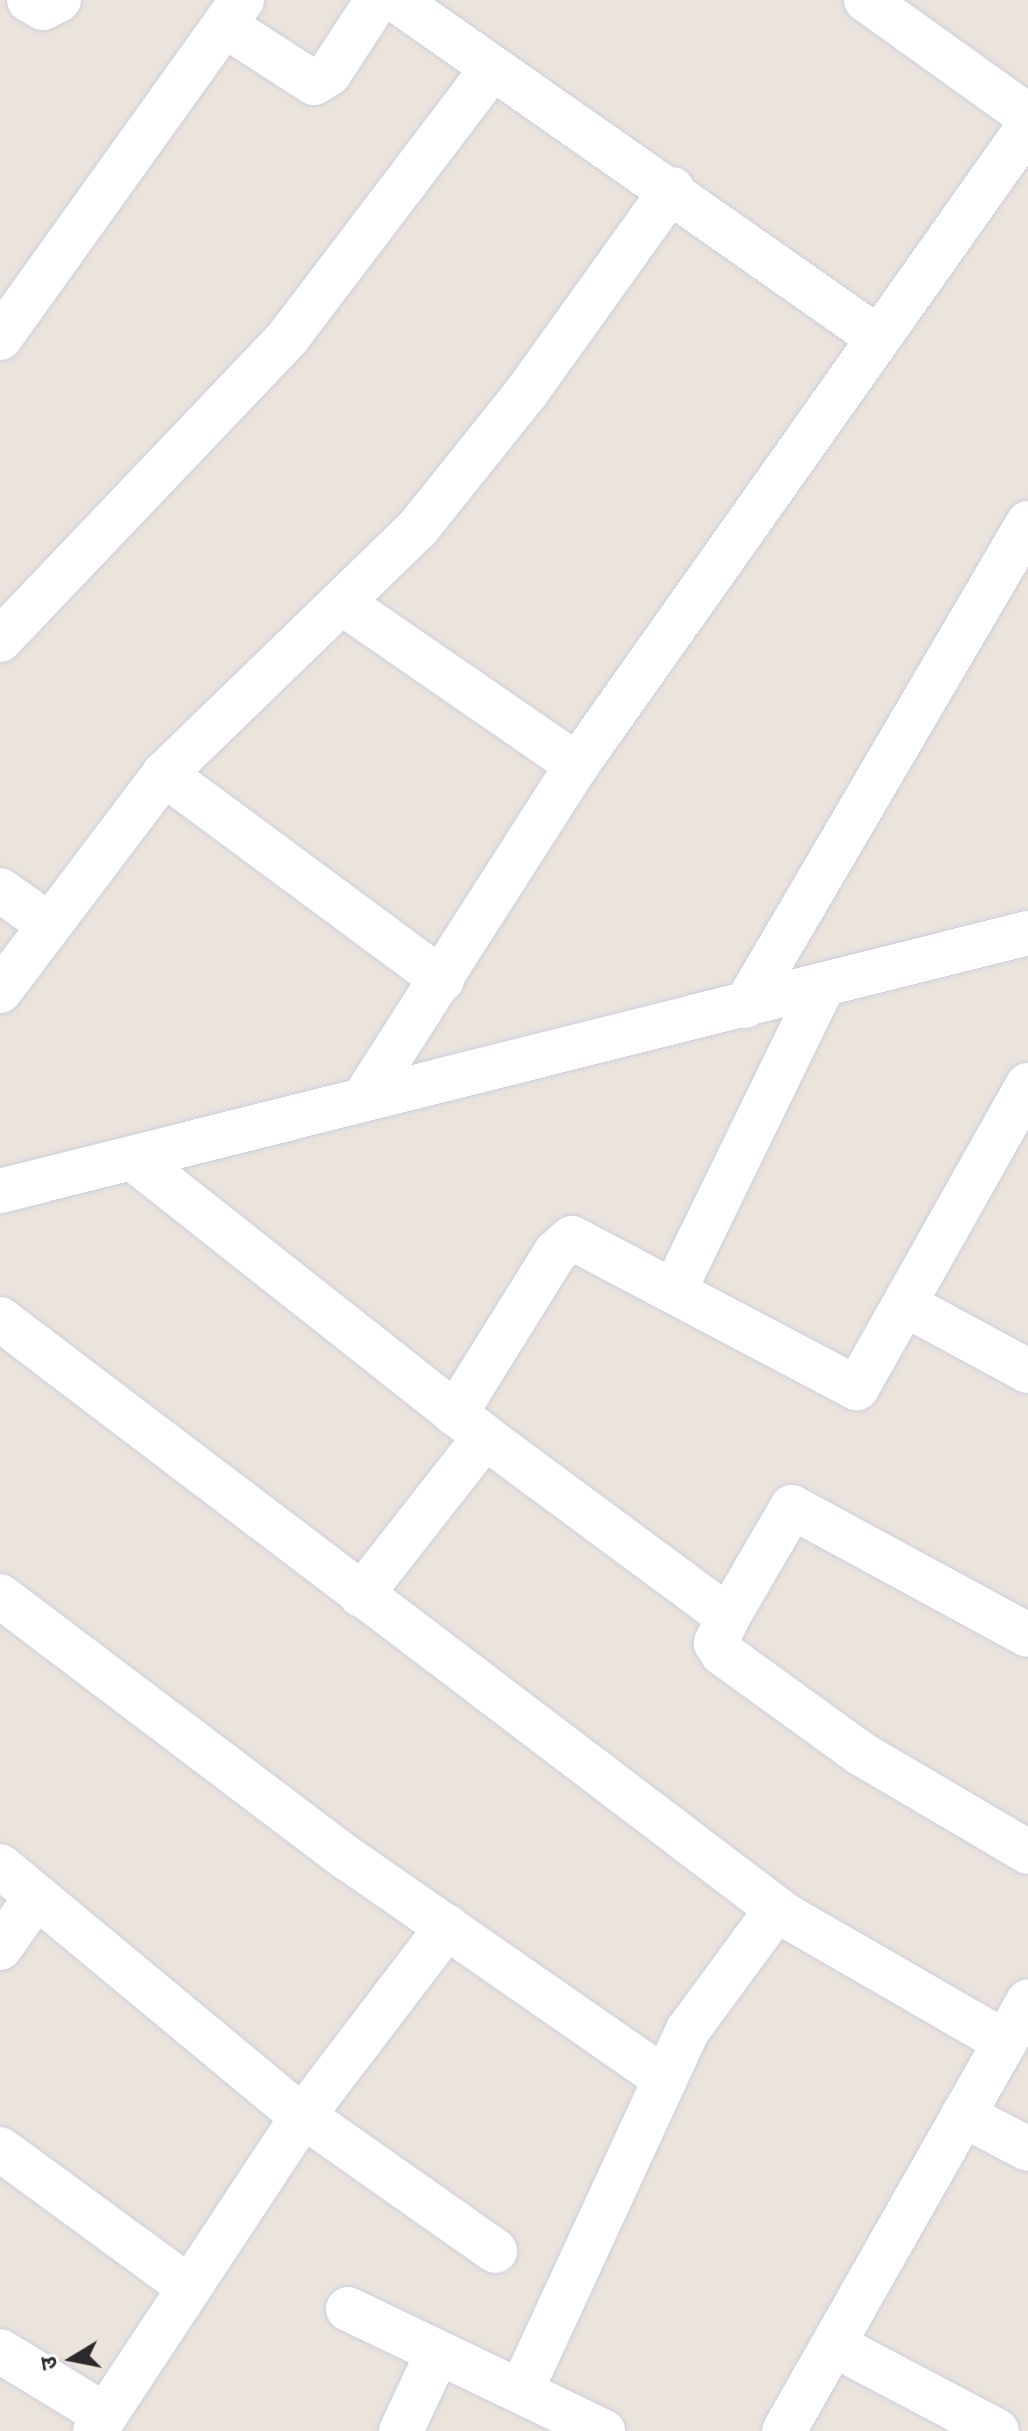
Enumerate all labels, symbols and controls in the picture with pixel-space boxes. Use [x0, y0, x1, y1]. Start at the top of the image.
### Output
north arrow [32, 2319, 112, 2399]
text: उ [33, 2354, 63, 2372]

